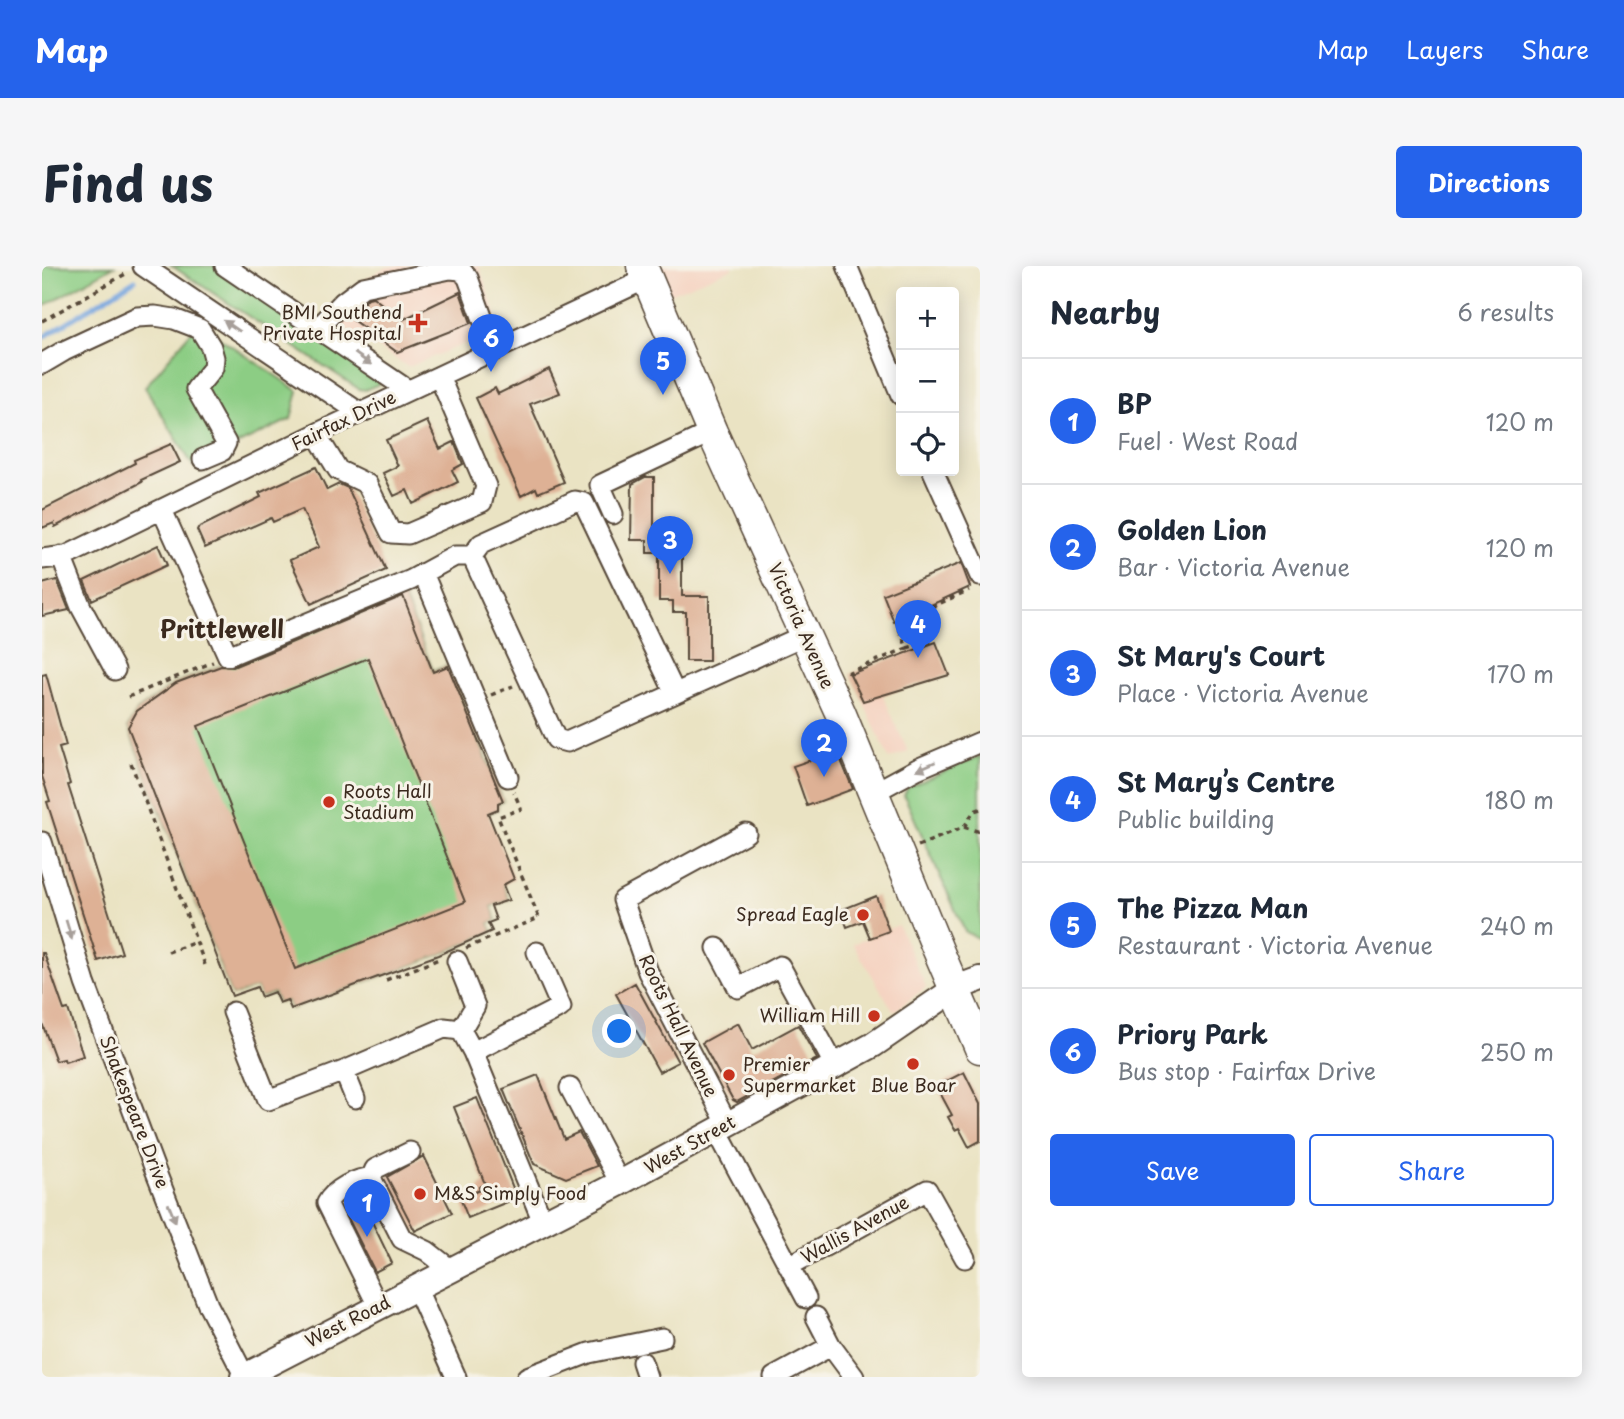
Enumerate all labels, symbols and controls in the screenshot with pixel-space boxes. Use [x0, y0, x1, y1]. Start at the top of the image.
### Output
text: Map [35, 24, 108, 74]
text: Map [1317, 31, 1368, 67]
text: Layers [1406, 31, 1483, 67]
text: Share [1521, 31, 1589, 67]
text: Find us [42, 145, 213, 219]
button: Directions [1396, 146, 1582, 218]
map controls [896, 287, 959, 476]
button: + [896, 287, 959, 350]
text: Nearby [1050, 289, 1160, 334]
text: 6 results [1458, 294, 1554, 329]
place label: BMI Southend Private Hospital [263, 298, 402, 346]
marker: BMI Southend Private Hospital [408, 313, 428, 333]
pin: 6 [468, 314, 514, 372]
one-way arrow [222, 320, 241, 333]
pin: 5 [640, 337, 686, 395]
button: − [896, 350, 959, 413]
one-way arrow [354, 352, 372, 366]
street label: Fairfax Drive [286, 383, 400, 457]
text: BP [1117, 384, 1152, 423]
text: 1 [1068, 404, 1079, 439]
text: 120 m [1486, 404, 1554, 439]
button: locate [896, 413, 959, 476]
text: Fuel · West Road [1117, 423, 1298, 458]
text: Golden Lion [1117, 510, 1267, 549]
pin: 3 [647, 516, 693, 574]
text: 2 [1065, 530, 1081, 565]
text: 120 m [1486, 530, 1554, 565]
text: Bar · Victoria Avenue [1117, 549, 1350, 584]
street label: Victoria Avenue [762, 558, 842, 693]
pin: 4 [895, 600, 941, 658]
district label: Prittlewell [160, 610, 284, 646]
text: St Mary's Court [1117, 636, 1325, 675]
text: 3 [1065, 656, 1081, 691]
text: 170 m [1487, 656, 1554, 691]
text: Place · Victoria Avenue [1117, 675, 1369, 710]
pin: 2 [801, 719, 847, 777]
one-way arrow [915, 761, 936, 772]
text: St Mary’s Centre [1117, 762, 1335, 801]
place label: Roots Hall Stadium [343, 777, 432, 825]
text: 4 [1065, 782, 1081, 817]
text: 180 m [1485, 782, 1554, 817]
marker: Roots Hall Stadium [321, 794, 337, 810]
text: Public building [1117, 801, 1274, 836]
text: The Pizza Man [1117, 888, 1308, 927]
place label: Spread Eagle [736, 900, 849, 927]
marker: Spread Eagle [855, 907, 871, 923]
text: 5 [1066, 908, 1080, 943]
text: 240 m [1480, 908, 1554, 943]
one-way arrow [64, 920, 75, 941]
text: Restaurant · Victoria Avenue [1117, 927, 1433, 962]
street label: Roots Hall Avenue [633, 949, 726, 1101]
place label: William Hill [759, 1001, 860, 1028]
marker: William Hill [866, 1008, 882, 1024]
your location [602, 1014, 636, 1048]
text: Priory Park [1117, 1014, 1268, 1053]
street label: Shakespeare Drive [94, 1031, 177, 1192]
text: 6 [1065, 1034, 1081, 1069]
text: 250 m [1480, 1034, 1554, 1069]
place label: Premier Supermarket [743, 1050, 856, 1098]
text: Bus stop · Fairfax Drive [1117, 1053, 1376, 1088]
marker: Blue Boar [905, 1056, 921, 1072]
marker: Premier Supermarket [721, 1067, 737, 1083]
place label: Blue Boar [870, 1071, 957, 1098]
street label: West Street [639, 1107, 740, 1180]
button: Save [1050, 1134, 1295, 1206]
button: Share [1309, 1134, 1554, 1206]
pin: 1 [344, 1179, 390, 1237]
place label: M&S Simply Food [434, 1179, 587, 1206]
marker: M&S Simply Food [412, 1186, 428, 1202]
street label: Wallis Avenue [795, 1188, 913, 1270]
one-way arrow [167, 1203, 178, 1224]
street label: West Road [300, 1288, 395, 1354]

